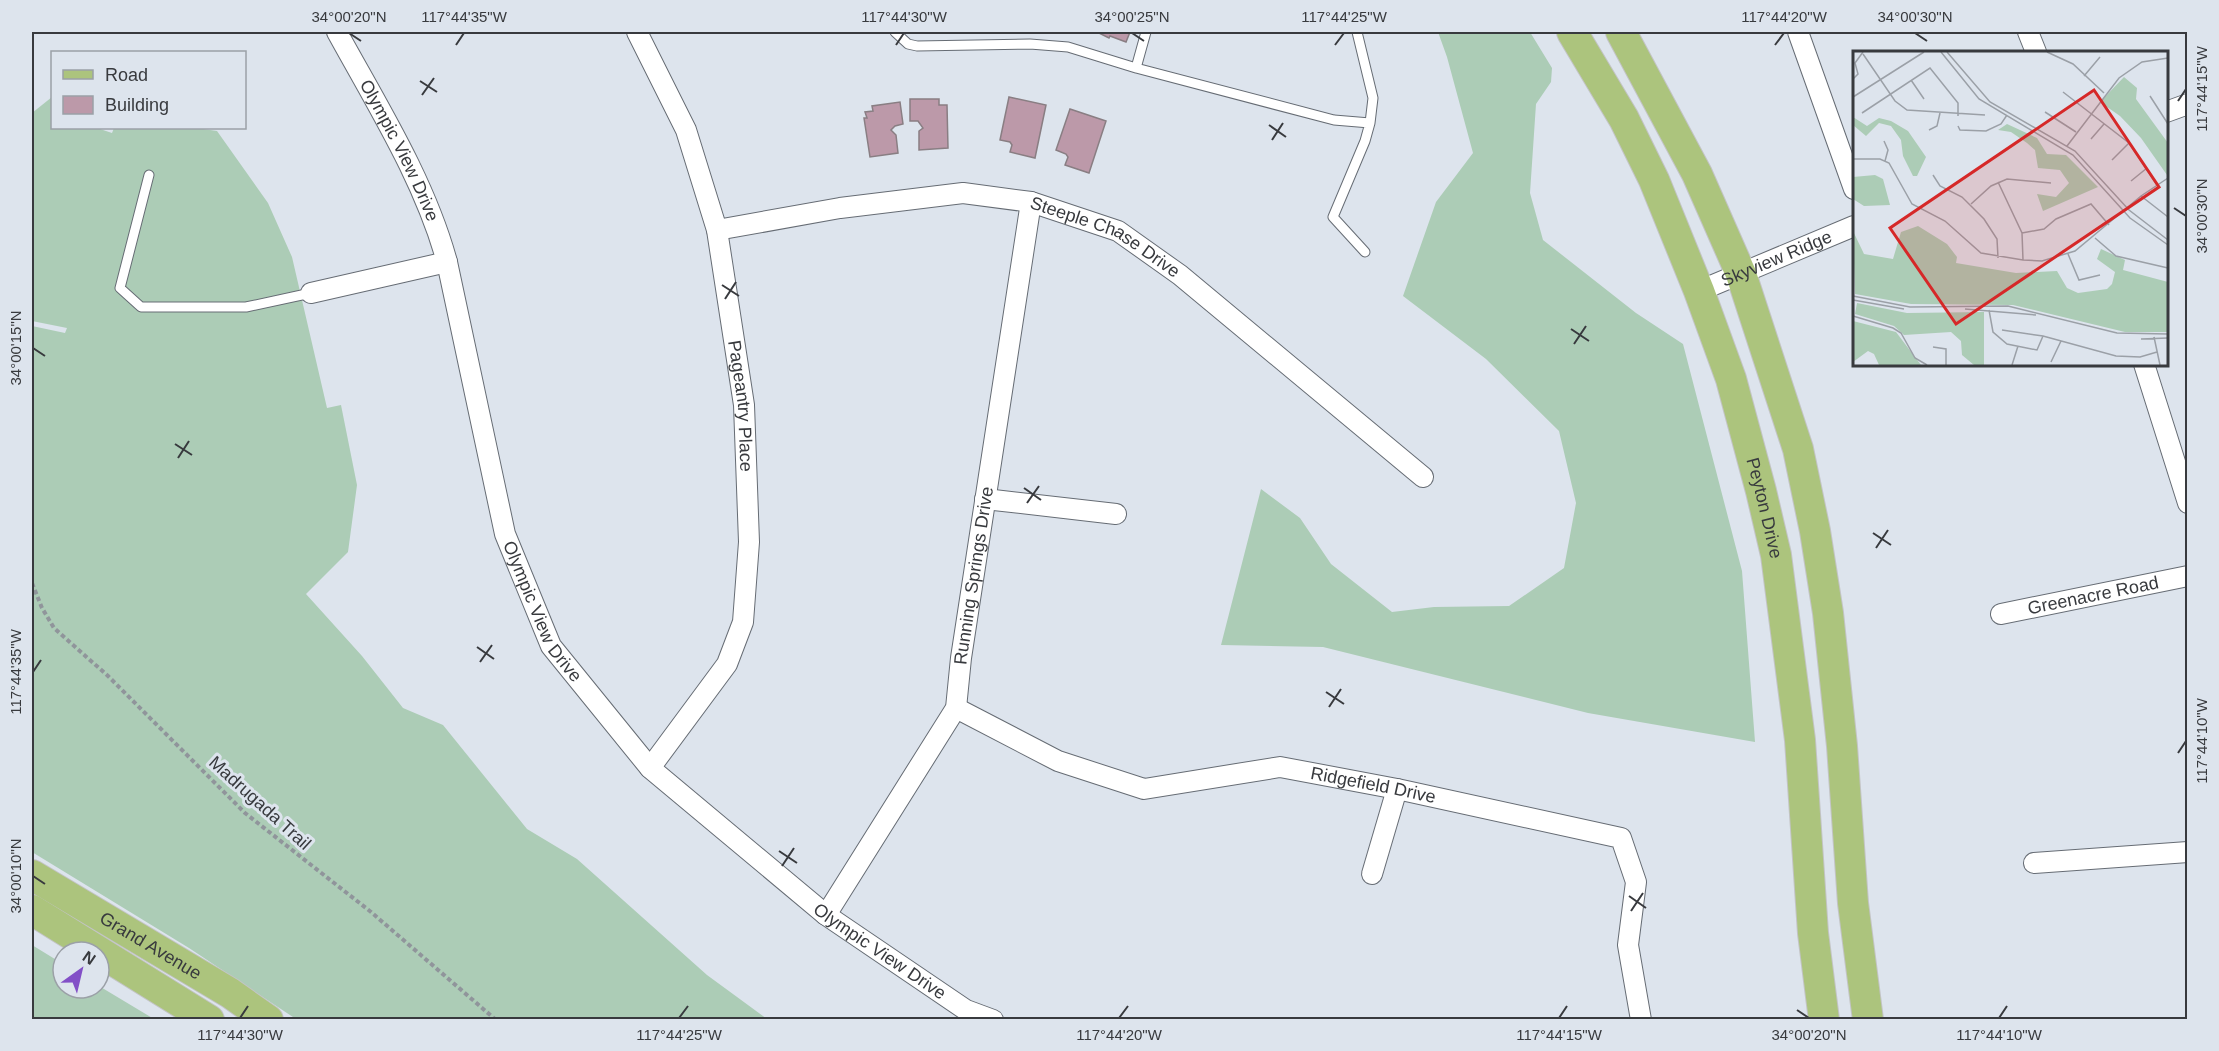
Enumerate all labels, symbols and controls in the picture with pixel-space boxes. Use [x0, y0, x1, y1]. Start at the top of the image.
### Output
text: 34°00'20"N [311, 8, 387, 25]
text: 117°44'35"W [421, 8, 508, 25]
text: 117°44'30"W [861, 8, 948, 25]
text: 34°00'25"N [1094, 8, 1170, 25]
text: 117°44'25"W [1301, 8, 1388, 25]
text: 117°44'20"W [1741, 8, 1828, 25]
text: 34°00'30"N [1877, 8, 1953, 25]
text: 117°44'15"W [2193, 45, 2210, 132]
legend [51, 51, 246, 129]
inset map [1853, 51, 2168, 366]
text: Road [105, 65, 148, 85]
street label: Olympic View Drive [356, 76, 443, 224]
text: Building [105, 95, 169, 115]
text: 34°00'30"N [2193, 178, 2210, 254]
street label: Steeple Chase Drive [1028, 192, 1184, 282]
street label: Skyview Ridge [1718, 226, 1835, 291]
text: 34°00'15"N [7, 310, 24, 386]
street label: Pageantry Place [724, 339, 756, 472]
street label: Peyton Drive [1742, 455, 1786, 560]
street label: Running Springs Drive [950, 485, 997, 666]
street label: Olympic View Drive [499, 538, 586, 686]
street label: Greenacre Road [2026, 572, 2160, 618]
text: 117°44'35"W [7, 628, 24, 715]
text: 117°44'10"W [2193, 697, 2210, 784]
street label: Madrugada Trail [205, 752, 315, 854]
street label: Ridgefield Drive [1309, 763, 1438, 807]
text: 34°00'10"N [7, 838, 24, 914]
street label: Olympic View Drive [810, 899, 950, 1003]
street label: Grand Avenue [96, 908, 205, 984]
north arrow [51, 940, 111, 1000]
text: N [80, 948, 99, 968]
text: 117°44'30"W [197, 1026, 284, 1043]
text: 117°44'25"W [636, 1026, 723, 1043]
text: 117°44'20"W [1076, 1026, 1163, 1043]
text: 117°44'15"W [1516, 1026, 1603, 1043]
text: 34°00'20"N [1771, 1026, 1847, 1043]
text: 117°44'10"W [1956, 1026, 2043, 1043]

